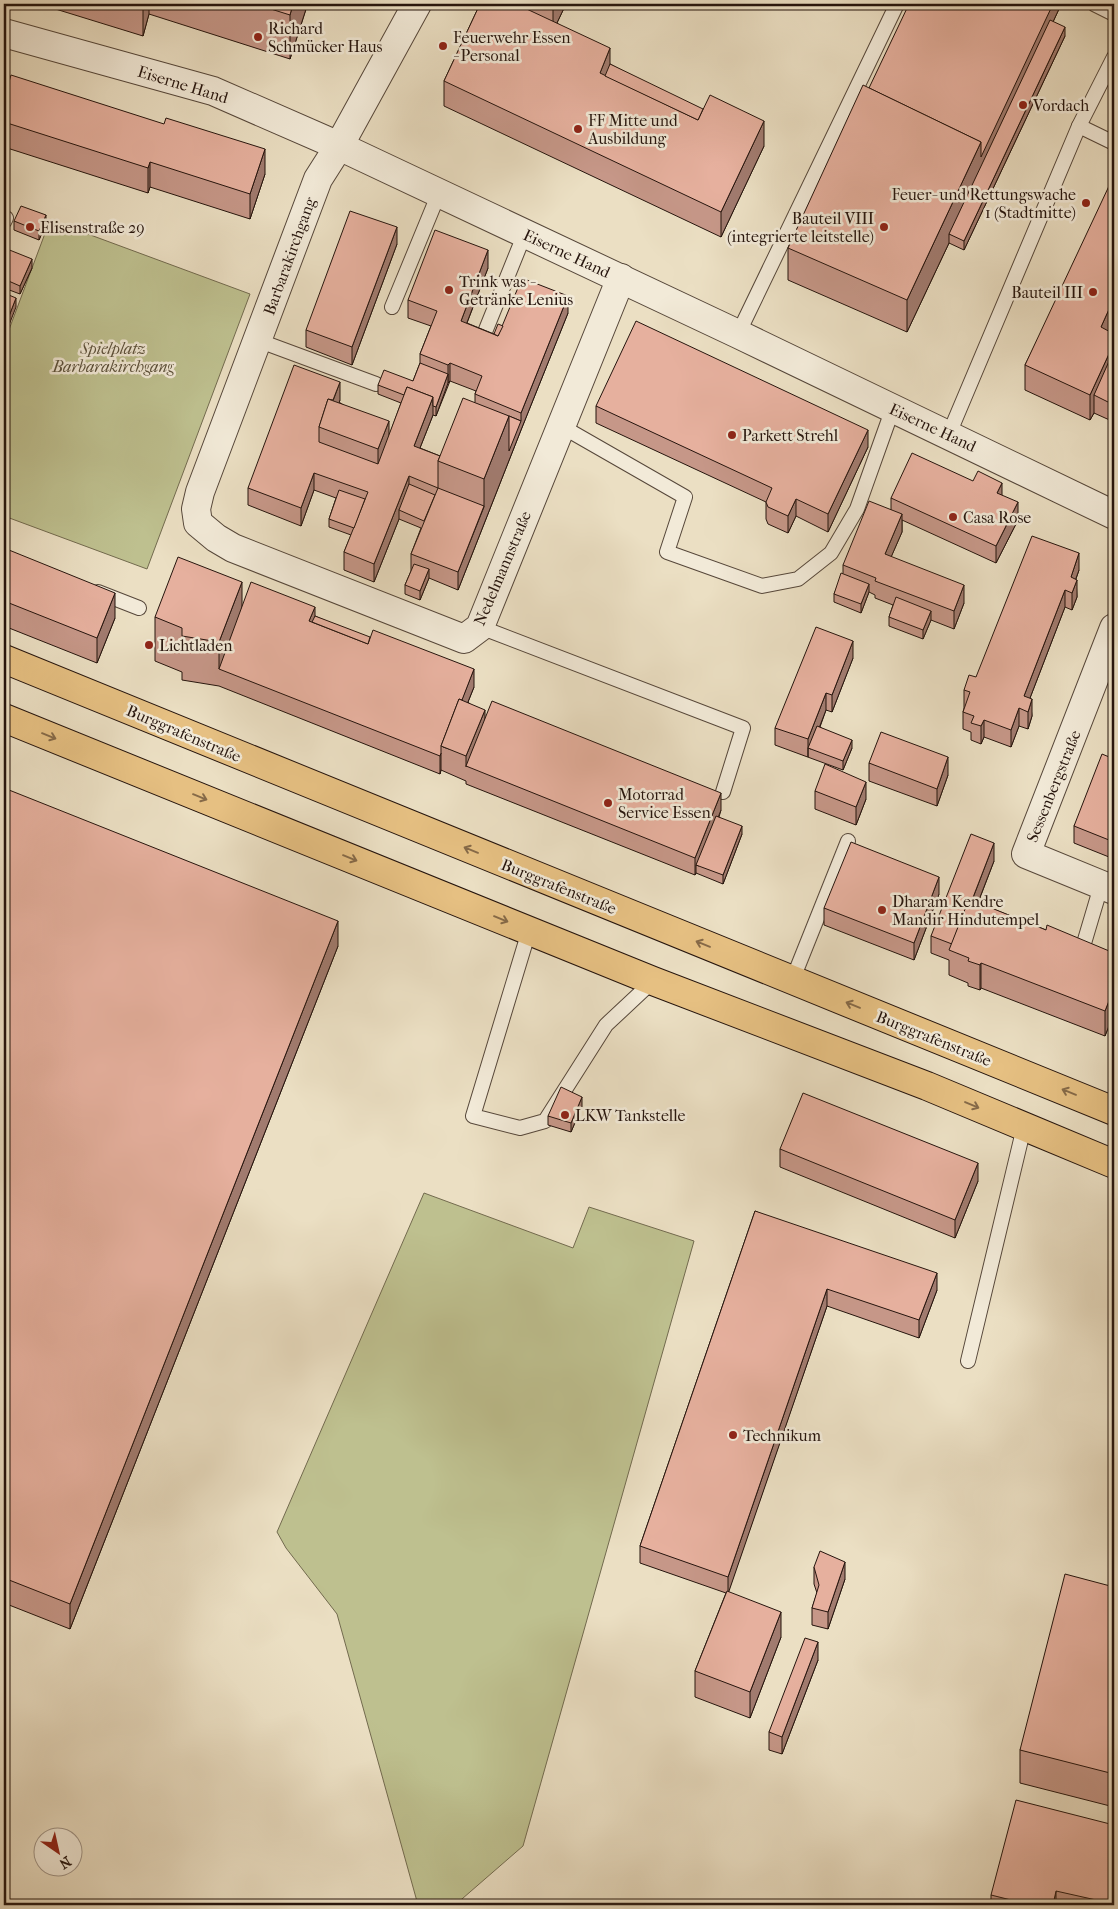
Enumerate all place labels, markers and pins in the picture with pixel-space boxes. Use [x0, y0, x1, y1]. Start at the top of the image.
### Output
place label: Richard Schmücker Haus [268, 19, 383, 56]
place label: Feuerwehr Essen - Personal [453, 28, 571, 65]
marker: Richard Schmücker Haus [252, 31, 264, 43]
marker: Feuerwehr Essen - Personal [437, 40, 449, 52]
place label: Vordach [1032, 96, 1089, 115]
marker: Vordach [1017, 99, 1029, 111]
place label: FF Mitte und Ausbildung [587, 111, 678, 148]
marker: FF Mitte und Ausbildung [572, 123, 584, 135]
place label: Feuer- und Rettungswache 1 (Stadtmitte) [891, 185, 1076, 222]
marker: Feuer- und Rettungswache 1 (Stadtmitte) [1080, 197, 1092, 209]
place label: Bauteil VIII (integrierte leitstelle) [727, 209, 874, 246]
place label: Elisenstraße 29 [40, 218, 145, 237]
marker: Elisenstraße 29 [24, 221, 36, 233]
marker: Bauteil VIII (integrierte leitstelle) [878, 221, 890, 233]
place label: Trink was - Getränke Lenius [459, 272, 573, 309]
place label: Bauteil III [1011, 283, 1083, 302]
marker: Trink was - Getränke Lenius [443, 284, 455, 296]
marker: Bauteil III [1087, 286, 1099, 298]
place label: Parkett Strehl [742, 426, 839, 445]
marker: Parkett Strehl [726, 429, 738, 441]
place label: Casa Rose [963, 508, 1031, 527]
marker: Casa Rose [947, 511, 959, 523]
place label: Lichtladen [159, 636, 233, 655]
marker: Lichtladen [143, 639, 155, 651]
place label: Motorrad Service Essen [618, 785, 712, 822]
marker: Motorrad Service Essen [602, 797, 614, 809]
place label: Dharam Kendre Mandir Hindutempel [892, 892, 1040, 929]
marker: Dharam Kendre Mandir Hindutempel [876, 904, 888, 916]
place label: LKW Tankstelle [575, 1106, 686, 1125]
marker: LKW Tankstelle [559, 1109, 571, 1121]
place label: Technikum [743, 1426, 822, 1445]
marker: Technikum [727, 1429, 739, 1441]

